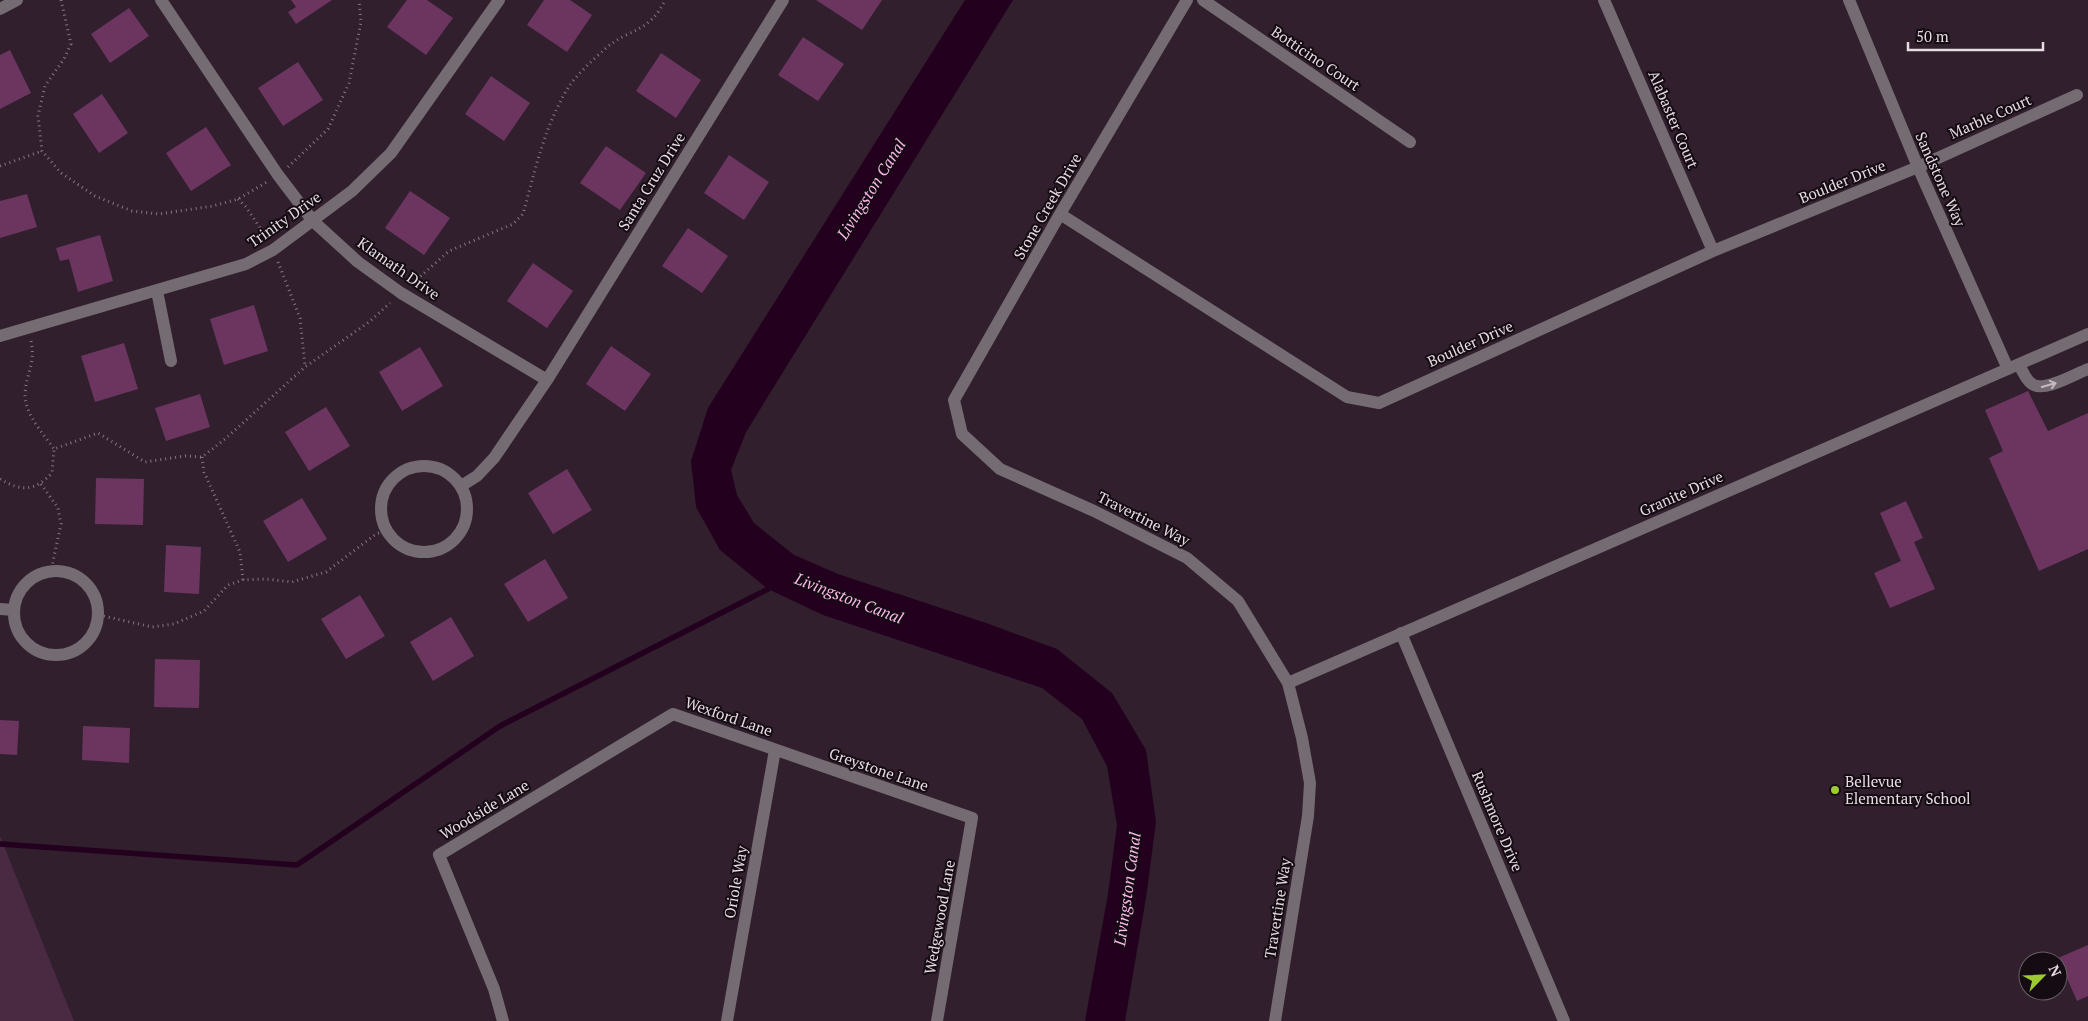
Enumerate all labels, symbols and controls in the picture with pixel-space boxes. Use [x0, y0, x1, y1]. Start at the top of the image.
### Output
scale bar [1908, 20, 2043, 52]
street label: Botticino Court [1268, 21, 1365, 95]
text: 50 m [1916, 26, 1949, 46]
street label: Alabaster Court [1644, 67, 1704, 171]
street label: Marble Court [1946, 89, 2035, 143]
street label: Santa Cruz Drive [613, 128, 689, 234]
street label: Sandstone Way [1911, 129, 1971, 230]
water label: Livingston Canal [831, 134, 911, 244]
street label: Stone Creek Drive [1008, 149, 1086, 263]
street label: Boulder Drive [1796, 155, 1888, 207]
street label: Trinity Drive [243, 186, 325, 252]
street label: Klamath Drive [354, 232, 444, 304]
street label: Boulder Drive [1424, 315, 1516, 371]
one-way arrow [2041, 379, 2057, 389]
street label: Granite Drive [1636, 466, 1726, 520]
street label: Travertine Way [1094, 486, 1194, 550]
water label: Livingston Canal [791, 567, 907, 629]
street label: Wexford Lane [683, 692, 775, 740]
street label: Greystone Lane [827, 743, 931, 795]
street label: Rushmore Drive [1468, 768, 1528, 874]
place label: Bellevue Elementary School [1845, 771, 1971, 808]
street label: Woodside Lane [436, 774, 532, 844]
marker: Bellevue Elementary School [1829, 784, 1841, 796]
water label: Livingston Canal [1108, 830, 1146, 948]
street label: Oriole Way [719, 844, 751, 920]
street label: Travertine Way [1259, 856, 1295, 960]
street label: Wedgewood Lane [919, 858, 959, 976]
north arrow [2018, 951, 2068, 1001]
text: N [2044, 962, 2066, 980]

